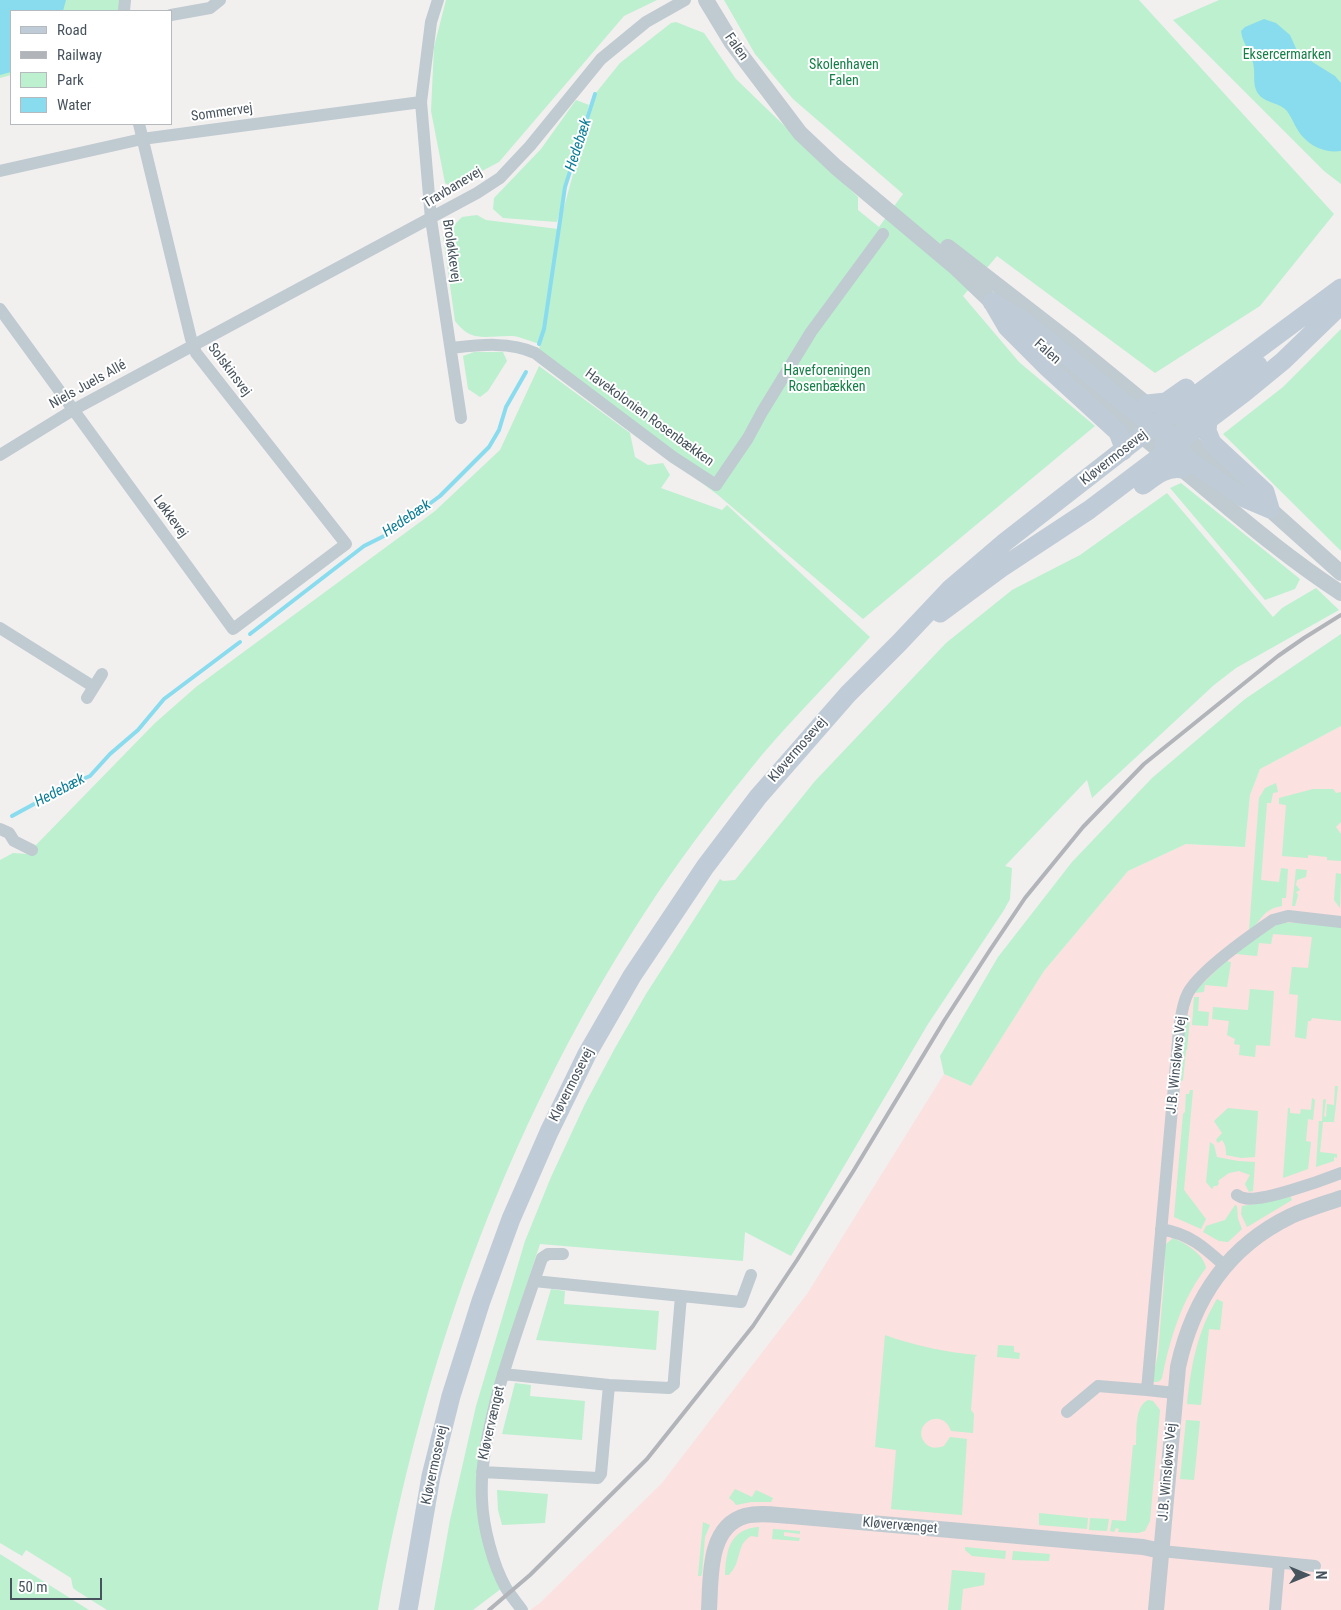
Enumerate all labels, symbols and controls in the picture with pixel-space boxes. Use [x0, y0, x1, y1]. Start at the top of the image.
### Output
legend [10, 10, 172, 125]
text: Road [57, 21, 87, 39]
street label: Falen [721, 30, 751, 64]
text: Railway [57, 46, 102, 64]
park label: Eksercermarken [1243, 47, 1331, 63]
park label: Skolenhaven Falen [809, 57, 879, 90]
text: Park [57, 71, 84, 89]
text: Water [57, 96, 91, 114]
street label: Sommervej [190, 100, 254, 126]
water label: Hedebæk [562, 116, 596, 174]
street label: Travbanevej [420, 164, 486, 212]
street label: Broløkkevej [438, 218, 464, 284]
street label: Falen [1030, 336, 1064, 368]
street label: Solskinsvej [204, 340, 254, 400]
street label: Niels Juels Allé [47, 357, 129, 413]
park label: Haveforeningen Rosenbækken [784, 363, 870, 396]
street label: Havekolonien Rosenbækken [581, 366, 717, 470]
street label: Kløvermosevej [1077, 427, 1151, 489]
street label: Løkkevej [149, 493, 191, 541]
water label: Hedebæk [379, 496, 435, 542]
street label: Kløvermosevej [765, 714, 831, 786]
water label: Hedebæk [32, 770, 88, 812]
street label: J.B. Winsløws Vej [1164, 1015, 1190, 1115]
street label: Kløvermosevej [546, 1045, 598, 1125]
street label: Kløvervænget [475, 1384, 509, 1462]
street label: J.B. Winsløws Vej [1155, 1422, 1181, 1522]
street label: Kløvermosevej [418, 1424, 452, 1506]
street label: Kløvervænget [862, 1514, 938, 1538]
north arrow [1281, 1550, 1331, 1600]
scale bar [12, 1568, 105, 1600]
text: N [1313, 1571, 1329, 1579]
text: 50 m [18, 1578, 48, 1596]

